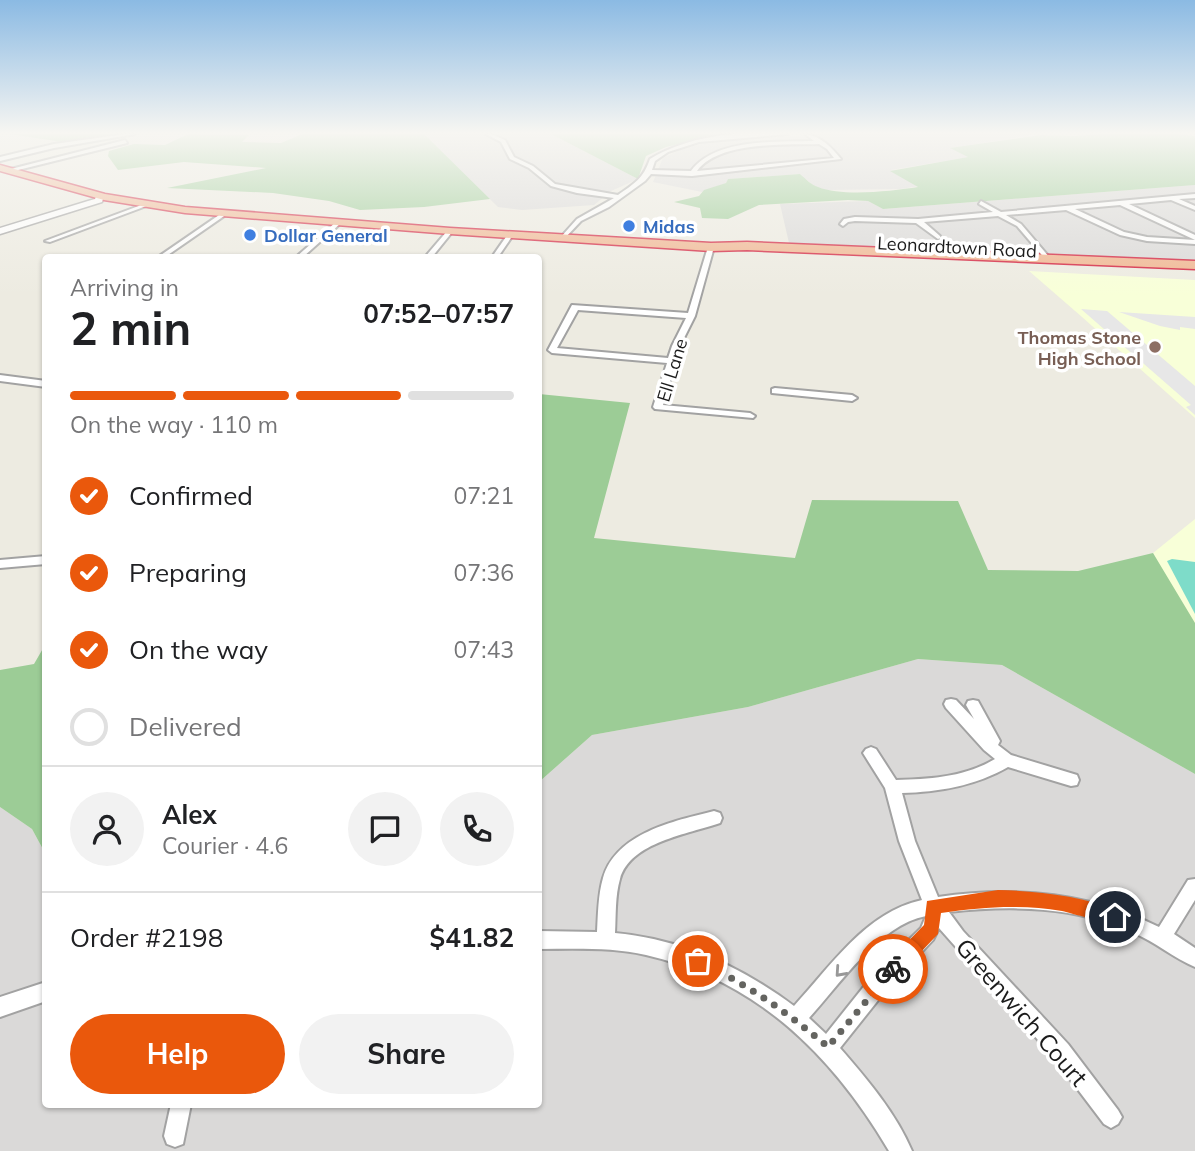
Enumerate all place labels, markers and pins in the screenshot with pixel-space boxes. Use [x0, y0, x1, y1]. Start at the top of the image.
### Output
place label: Midas [643, 215, 695, 238]
marker: Midas [621, 218, 637, 234]
place label: Dollar General [264, 224, 388, 247]
marker: Dollar General [242, 227, 258, 243]
place label: Thomas Stone High School [1017, 326, 1141, 370]
marker: Thomas Stone High School [1147, 339, 1163, 355]
pin [1085, 887, 1145, 947]
pin [668, 931, 728, 991]

